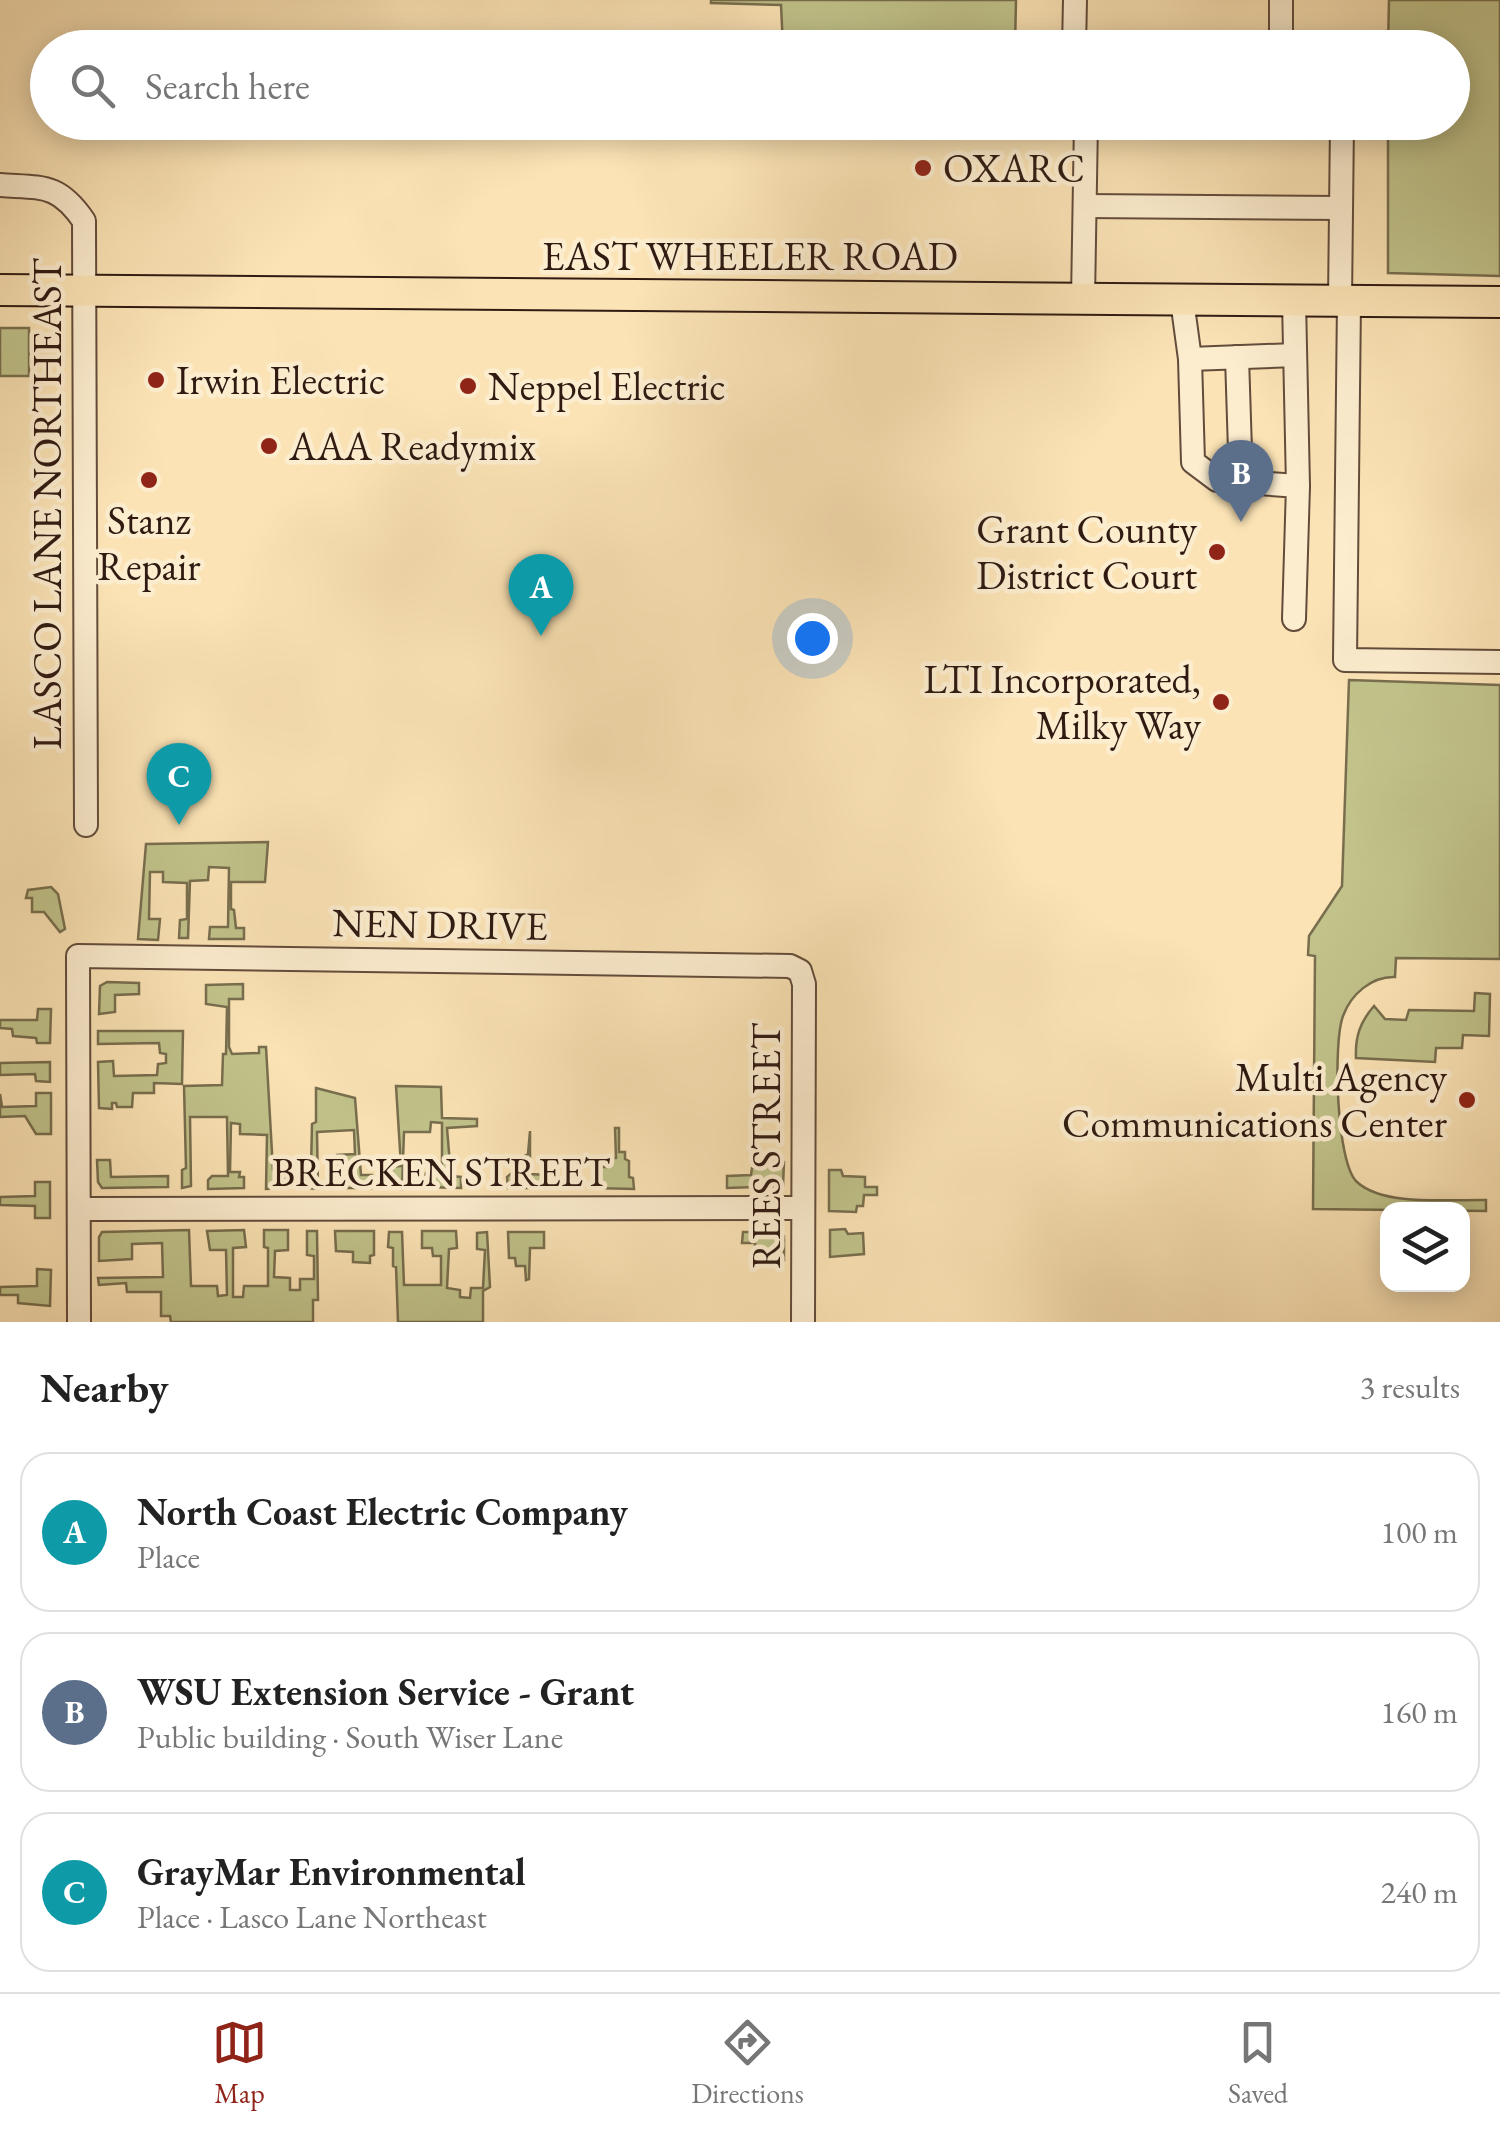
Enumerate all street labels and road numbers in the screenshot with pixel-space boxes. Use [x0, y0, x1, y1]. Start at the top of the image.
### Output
street label: EAST WHEELER ROAD [542, 230, 958, 282]
street label: LASCO LANE NORTHEAST [21, 258, 73, 750]
street label: NEN DRIVE [332, 896, 548, 952]
street label: REES STREET [740, 1023, 792, 1269]
street label: BRECKEN STREET [272, 1146, 610, 1198]

